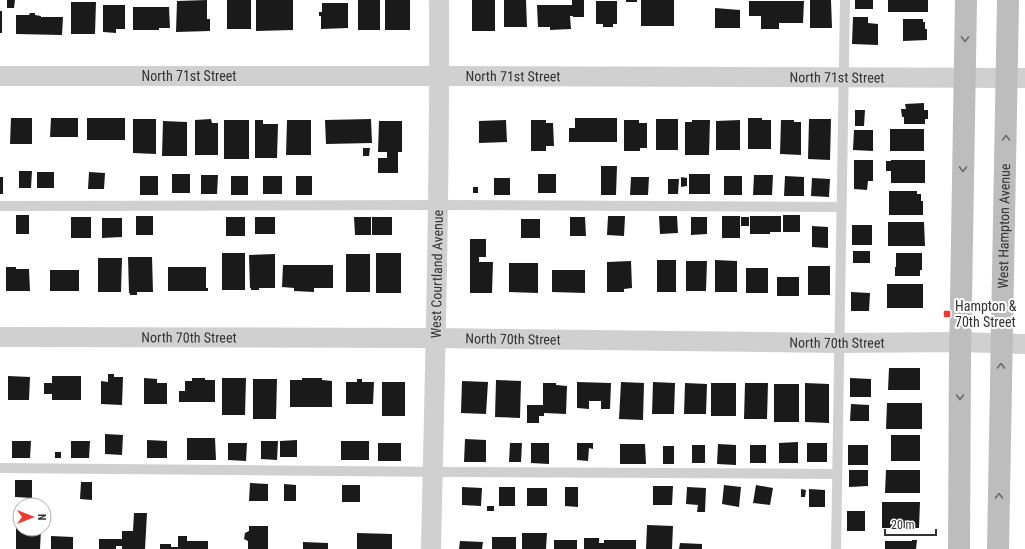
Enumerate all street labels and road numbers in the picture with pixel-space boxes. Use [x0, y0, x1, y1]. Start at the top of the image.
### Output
street label: North 71st Street [142, 68, 236, 84]
street label: North 71st Street [466, 68, 560, 84]
street label: North 71st Street [790, 69, 884, 86]
street label: West Hampton Avenue [995, 163, 1013, 289]
street label: West Courtland Avenue [428, 209, 446, 338]
street label: North 70th Street [141, 329, 237, 346]
street label: North 70th Street [465, 330, 561, 348]
street label: North 70th Street [789, 334, 885, 351]

